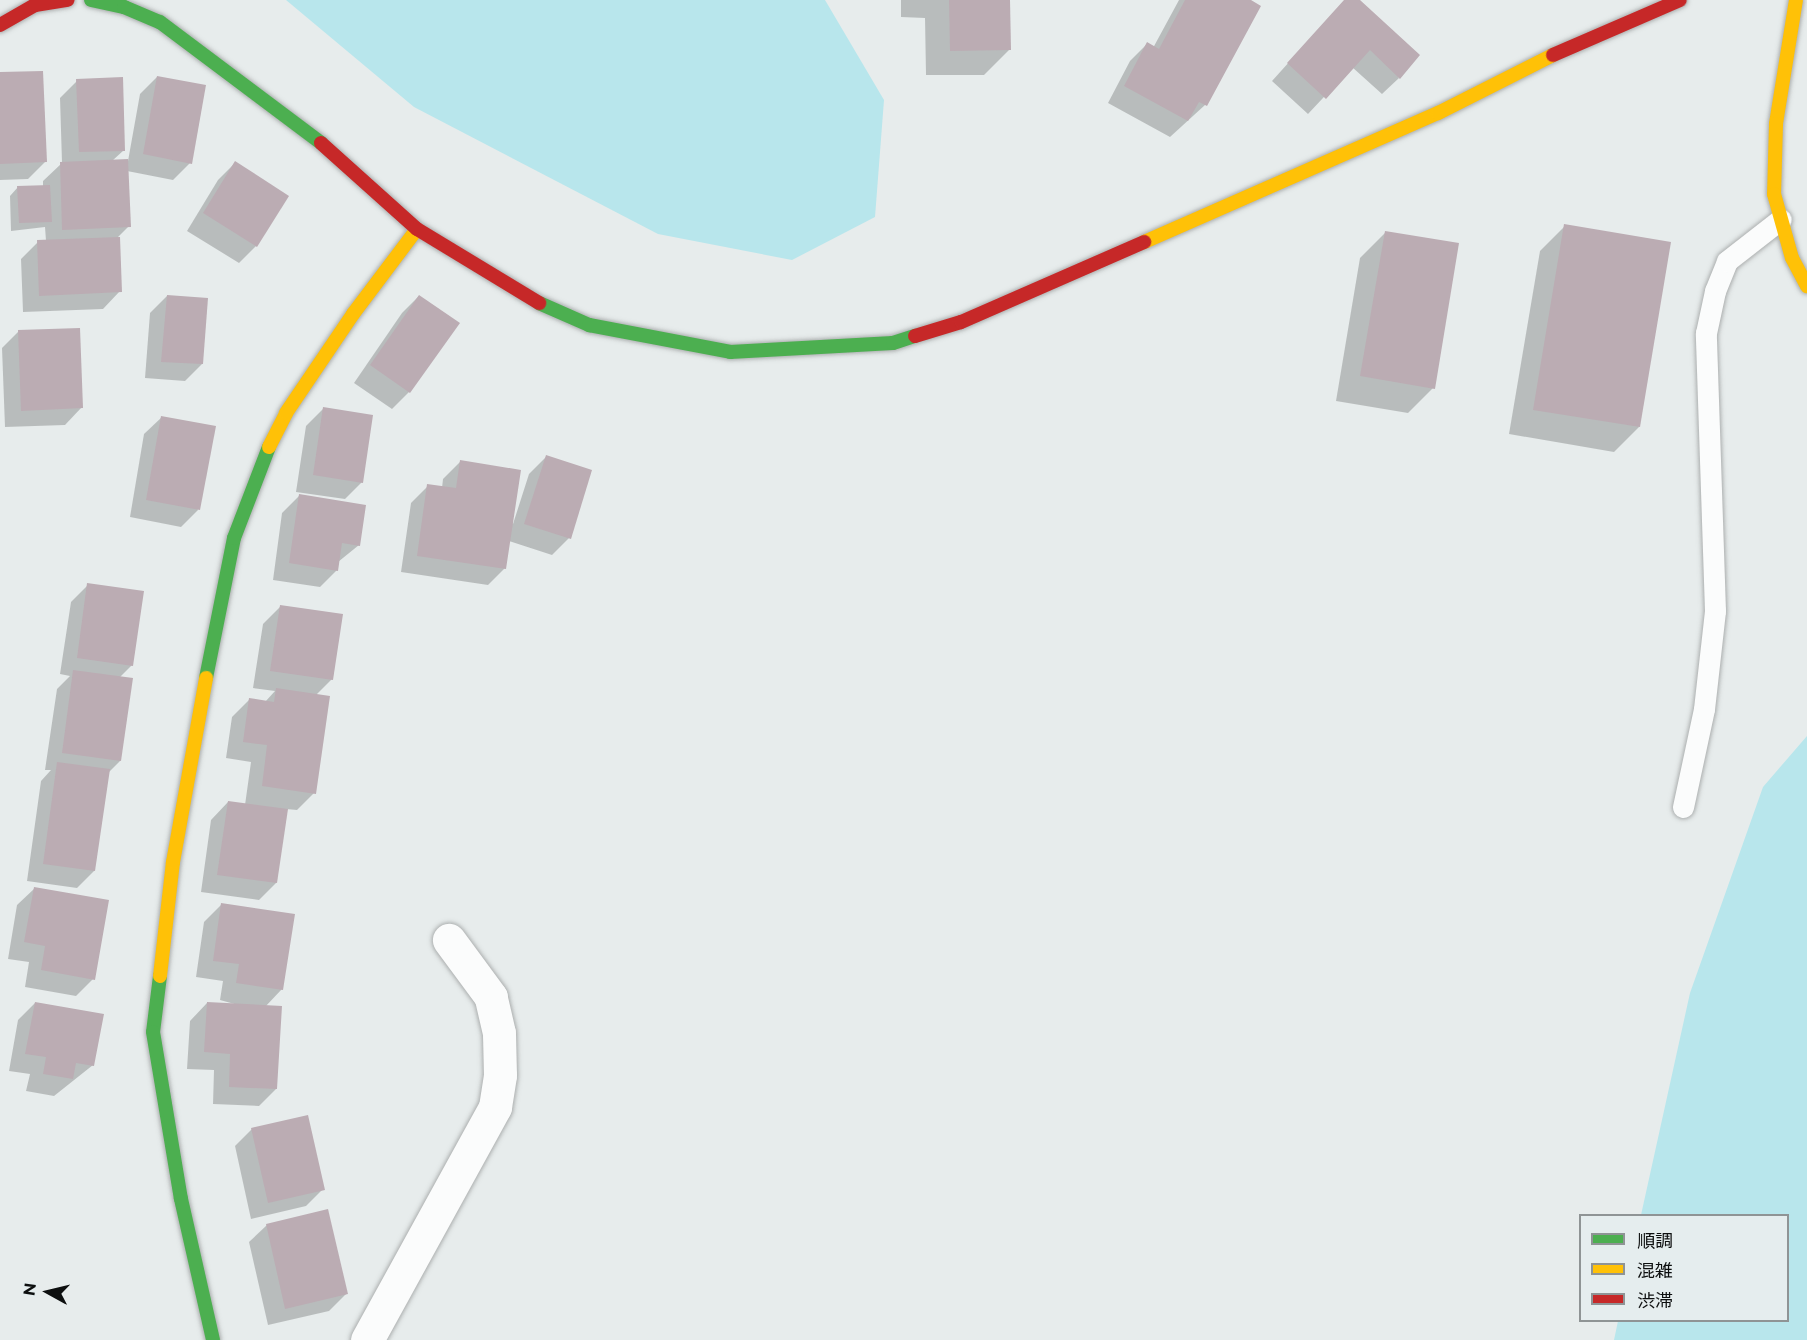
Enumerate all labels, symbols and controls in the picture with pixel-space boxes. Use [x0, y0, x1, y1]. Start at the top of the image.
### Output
legend [1579, 1214, 1789, 1322]
text: 順調 [1637, 1230, 1673, 1252]
text: 混雑 [1637, 1260, 1673, 1282]
north arrow [18, 1262, 78, 1322]
text: N [19, 1282, 40, 1297]
text: 渋滞 [1637, 1290, 1673, 1312]

